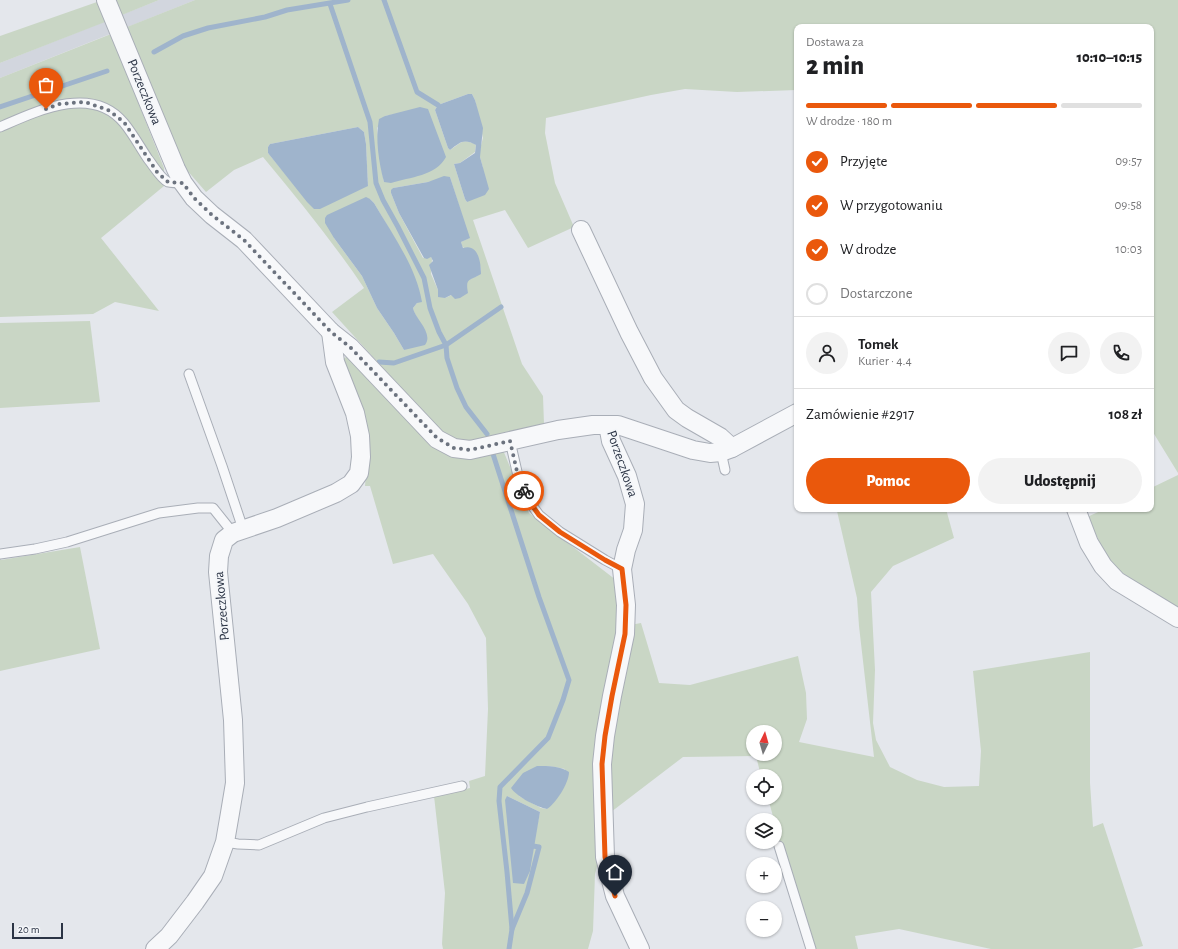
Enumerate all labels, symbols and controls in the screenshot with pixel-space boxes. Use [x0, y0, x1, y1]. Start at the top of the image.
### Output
text: Dostawa za [806, 36, 864, 49]
text: 10:10–10:15 [1076, 50, 1142, 65]
text: 2 min [806, 53, 864, 79]
street label: Porzeczkowa [124, 57, 164, 127]
pin [29, 68, 63, 109]
icon: bag [35, 74, 57, 96]
text: W drodze · 180 m [806, 115, 892, 128]
icon: check [806, 151, 828, 173]
text: Przyjęte [840, 154, 887, 169]
text: 09:57 [1115, 155, 1142, 168]
icon: check [806, 195, 828, 217]
text: W przygotowaniu [840, 198, 943, 213]
text: 09:58 [1114, 199, 1142, 212]
icon: check [806, 239, 828, 261]
text: W drodze [840, 242, 897, 257]
text: 10:03 [1115, 243, 1142, 256]
text: Dostarczone [840, 286, 913, 301]
button: person [806, 332, 848, 374]
button: chat [1048, 332, 1090, 374]
button: phone [1100, 332, 1142, 374]
text: Tomek [858, 337, 898, 352]
text: Kurier · 4.4 [858, 355, 912, 368]
text: Zamówienie #2917 [806, 407, 914, 422]
text: 108 zł [1108, 407, 1142, 422]
street label: Porzeczkowa [604, 429, 640, 500]
button: Pomoc [806, 458, 970, 504]
button: Udostępnij [978, 458, 1142, 504]
courier [504, 471, 544, 511]
icon: bike [513, 480, 535, 502]
street label: Porzeczkowa [212, 570, 232, 641]
north arrow [746, 725, 782, 761]
map controls [746, 725, 782, 937]
button: locate [746, 769, 782, 805]
button: layers [746, 813, 782, 849]
pin [598, 855, 632, 896]
button: + [746, 857, 782, 893]
icon: home [604, 861, 626, 883]
button: − [746, 901, 782, 937]
scale bar [12, 921, 63, 940]
text: 20 m [18, 924, 39, 935]

